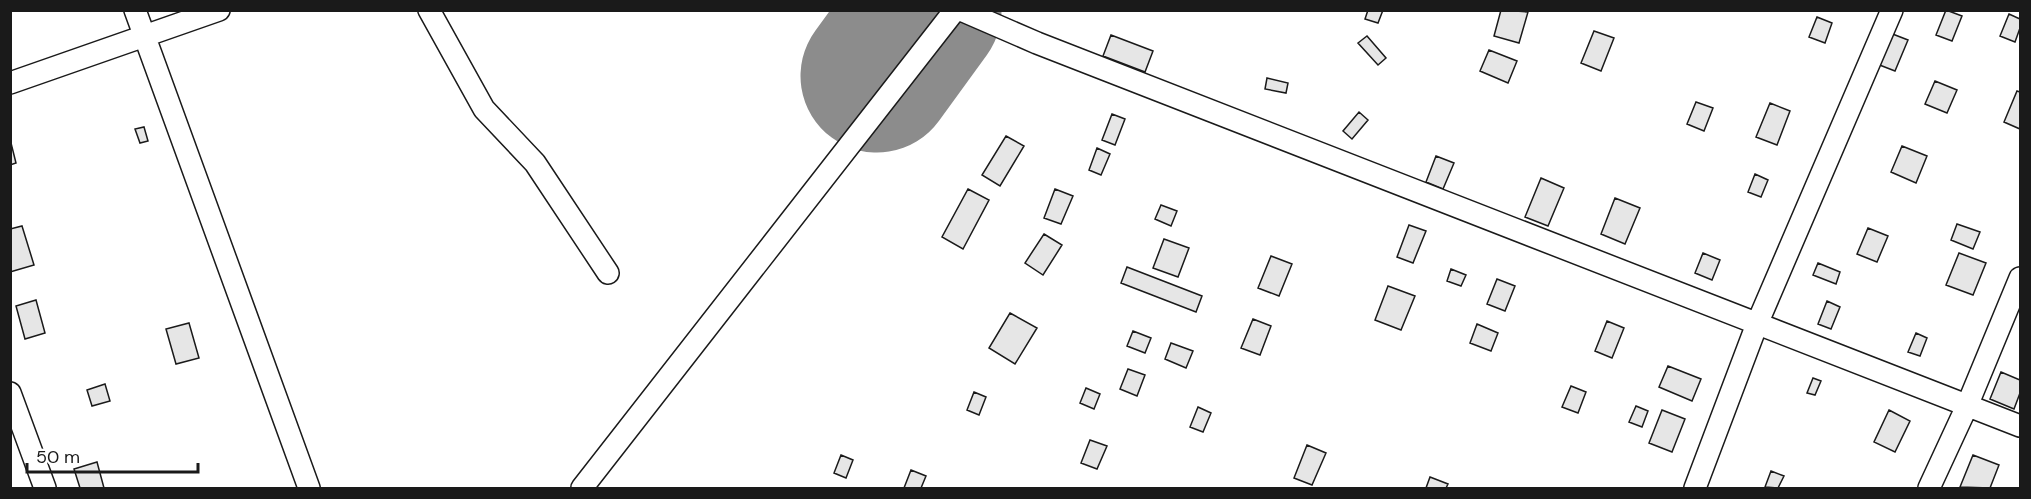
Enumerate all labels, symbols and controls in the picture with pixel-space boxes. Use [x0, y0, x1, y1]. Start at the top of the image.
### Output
scale bar [27, 436, 198, 474]
text: 50 m [36, 445, 80, 469]

